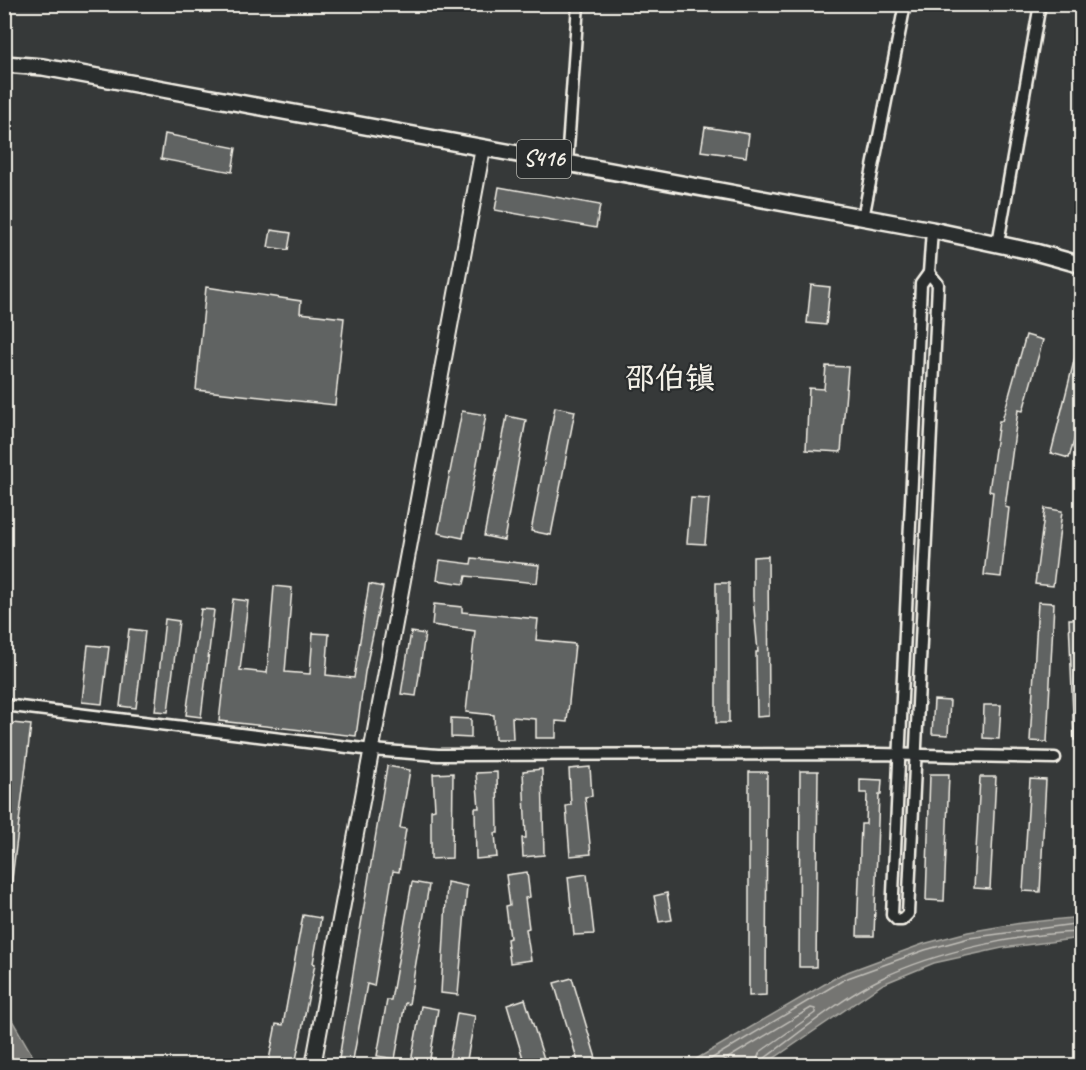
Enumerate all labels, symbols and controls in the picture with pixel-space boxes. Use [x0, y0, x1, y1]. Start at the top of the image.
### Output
road number: S416 [517, 140, 571, 178]
district label: 邵伯镇 [625, 359, 715, 397]

